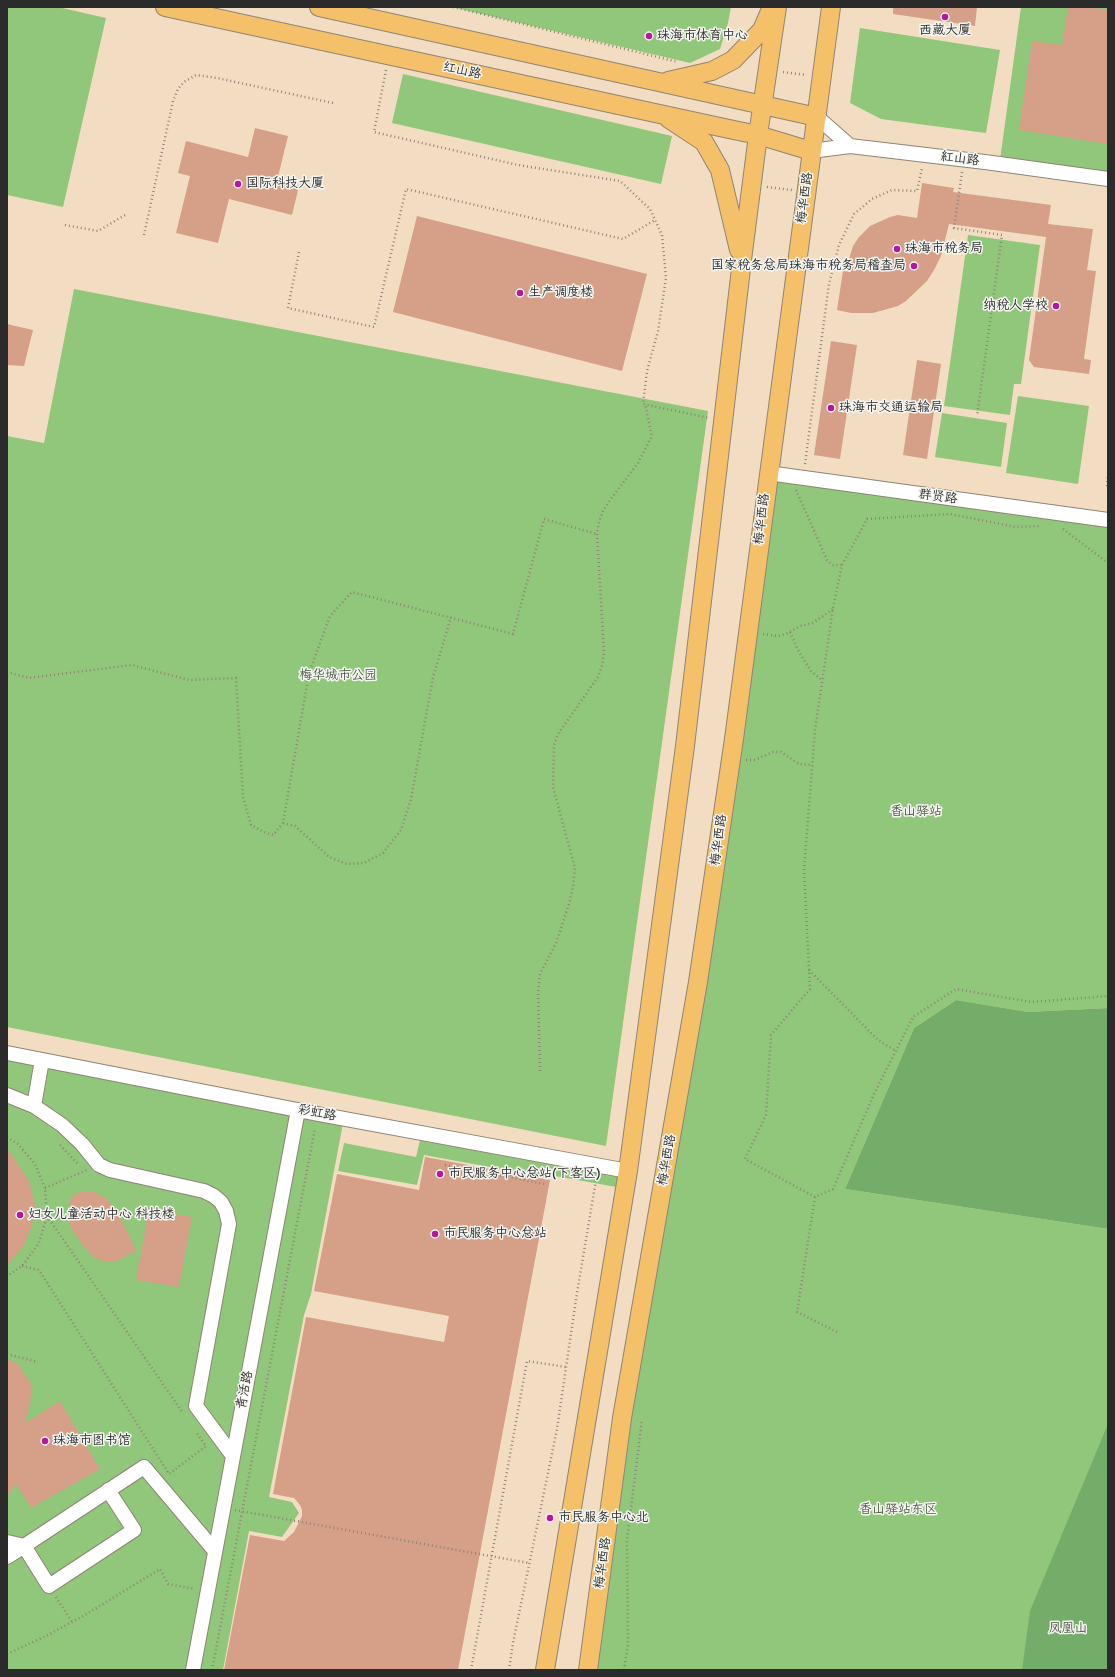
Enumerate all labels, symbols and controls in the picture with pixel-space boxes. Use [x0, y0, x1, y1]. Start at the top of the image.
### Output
marker: 西藏大厦 [940, 12, 950, 22]
place label: 西藏大厦 [919, 23, 971, 39]
place label: 珠海市体育中心 [657, 28, 748, 44]
marker: 珠海市体育中心 [644, 31, 654, 41]
street label: 红山路 [441, 59, 483, 83]
street label: 紅山路 [940, 149, 980, 169]
street label: 梅华西路 [794, 171, 816, 225]
place label: 国际科技大厦 [246, 176, 324, 192]
marker: 国际科技大厦 [233, 179, 243, 189]
place label: 珠海市税务局 [905, 241, 983, 257]
marker: 珠海市税务局 [892, 244, 902, 254]
place label: 国家税务总局珠海市税务局稽查局 [711, 258, 906, 274]
marker: 国家税务总局珠海市税务局稽查局 [909, 261, 919, 271]
place label: 生产调度楼 [528, 285, 593, 301]
marker: 生产调度楼 [515, 288, 525, 298]
place label: 纳税人学校 [983, 298, 1048, 314]
marker: 纳税人学校 [1051, 301, 1061, 311]
place label: 珠海市交通运输局 [839, 400, 943, 416]
marker: 珠海市交通运输局 [826, 403, 836, 413]
street label: 群贤路 [918, 487, 958, 507]
street label: 梅华西路 [751, 492, 773, 546]
park label: 梅华城市公园 [299, 668, 377, 684]
park label: 香山驿站 [890, 804, 942, 820]
street label: 梅华西路 [708, 813, 730, 867]
street label: 彩虹路 [296, 1102, 338, 1124]
street label: 梅华西路 [655, 1133, 679, 1187]
place label: 市民服务中心总站(下客区) [448, 1166, 601, 1182]
marker: 市民服务中心总站(下客区) [435, 1169, 445, 1179]
place label: 妇女儿童活动中心 科技楼 [28, 1207, 175, 1223]
marker: 妇女儿童活动中心 科技楼 [15, 1210, 25, 1220]
place label: 市民服务中心总站 [443, 1226, 547, 1242]
marker: 市民服务中心总站 [430, 1229, 440, 1239]
street label: 青活路 [234, 1369, 256, 1411]
place label: 珠海市图书馆 [53, 1433, 131, 1449]
marker: 珠海市图书馆 [40, 1436, 50, 1446]
park label: 香山驿站东区 [859, 1502, 937, 1518]
place label: 市民服务中心北 [558, 1510, 649, 1526]
marker: 市民服务中心北 [545, 1513, 555, 1523]
street label: 梅华西路 [592, 1536, 614, 1590]
park label: 凤凰山 [1049, 1621, 1087, 1637]

